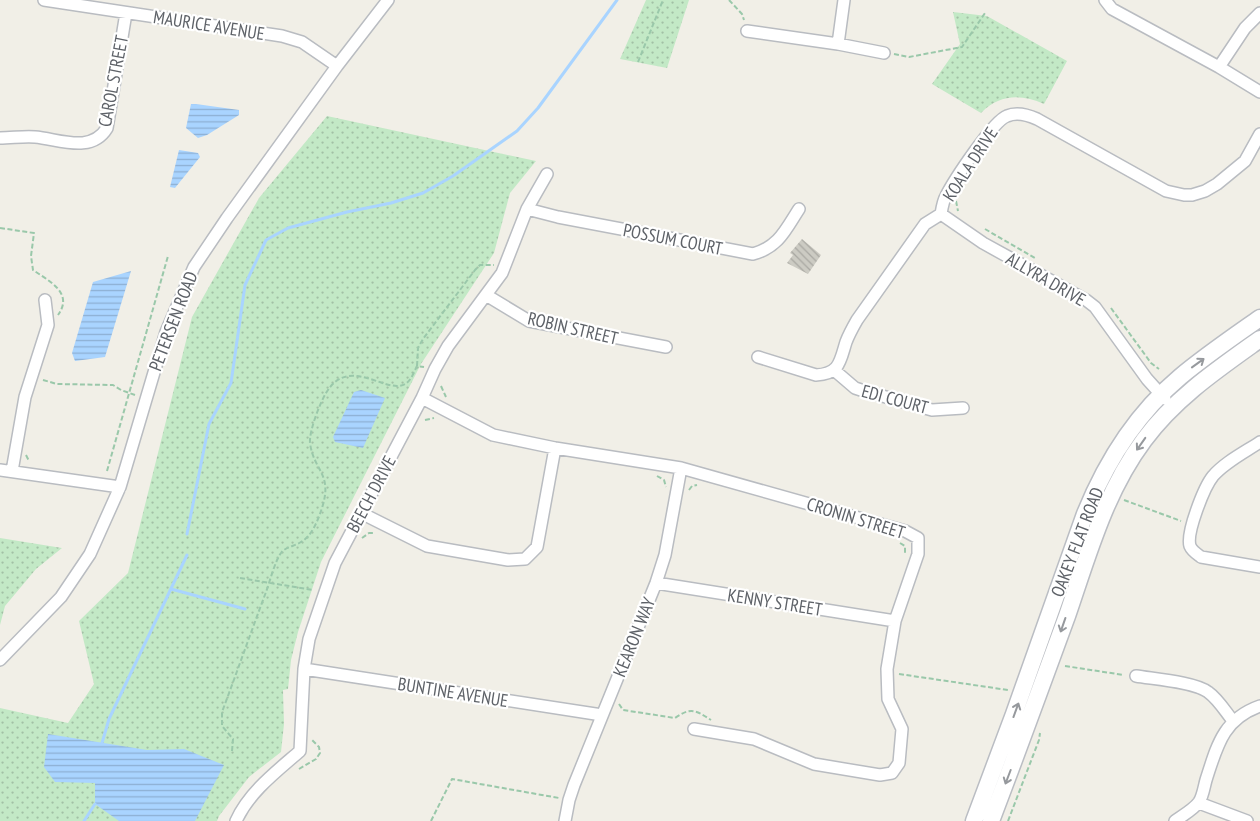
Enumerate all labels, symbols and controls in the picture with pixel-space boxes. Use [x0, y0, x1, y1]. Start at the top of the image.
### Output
street label: MAURICE AVENUE [152, 5, 266, 45]
street label: CAROL STREET [93, 33, 133, 129]
street label: KOALA DRIVE [937, 122, 1003, 206]
street label: POSSUM COURT [621, 218, 725, 260]
street label: ALLYRA DRIVE [1002, 247, 1090, 311]
street label: PETERSEN ROAD [143, 268, 203, 374]
street label: ROBIN STREET [526, 306, 620, 350]
one-way arrow [1191, 358, 1205, 368]
street label: EDI COURT [859, 379, 931, 419]
one-way arrow [1136, 437, 1146, 451]
street label: BEECH DRIVE [341, 452, 401, 536]
street label: OAKEY FLAT ROAD [1046, 484, 1108, 600]
street label: CRONIN STREET [804, 492, 908, 544]
street label: KENNY STREET [726, 583, 824, 621]
street label: KEARON WAY [608, 593, 661, 680]
one-way arrow [1058, 616, 1068, 632]
street label: BUNTINE AVENUE [396, 672, 510, 712]
one-way arrow [1012, 703, 1021, 718]
one-way arrow [1003, 769, 1012, 785]

